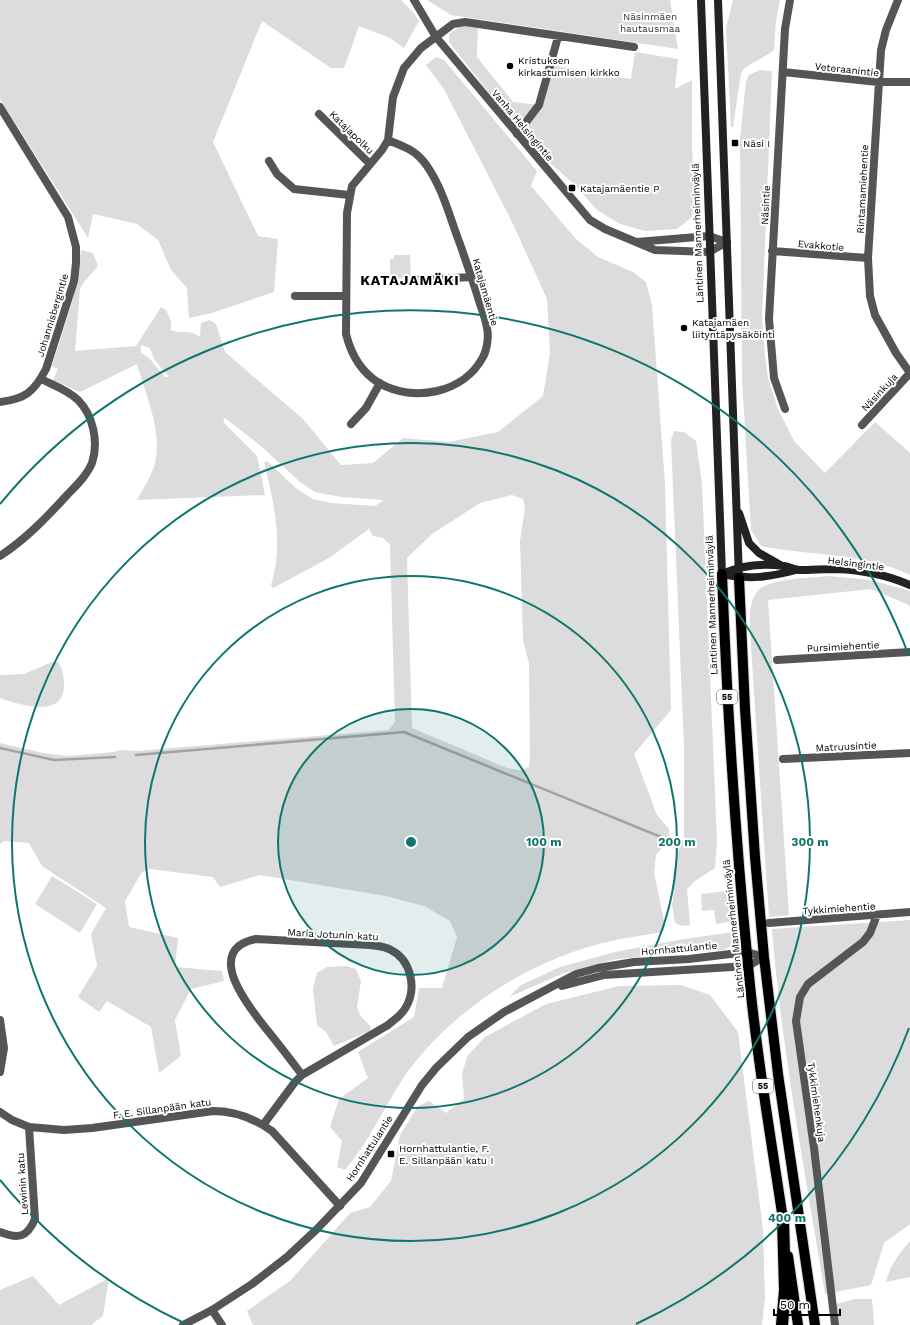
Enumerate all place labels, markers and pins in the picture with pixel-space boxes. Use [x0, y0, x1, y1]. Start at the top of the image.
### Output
place label: Kristuksen kirkastumisen kirkko [518, 55, 620, 78]
marker: Kristuksen kirkastumisen kirkko [505, 61, 515, 71]
marker: Näsi I [730, 138, 740, 148]
place label: Näsi I [743, 138, 770, 149]
marker: Katajamäentie P [567, 183, 577, 193]
place label: Katajamäentie P [580, 183, 659, 194]
place label: Katajamäen liityntäpysäköinti [692, 317, 775, 340]
marker: Katajamäen liityntäpysäköinti [679, 323, 689, 333]
centre of rings [404, 835, 418, 849]
place label: Hornhattulantie, F. E. Sillanpään katu I [399, 1143, 493, 1166]
marker: Hornhattulantie, F. E. Sillanpään katu I [386, 1149, 396, 1159]

